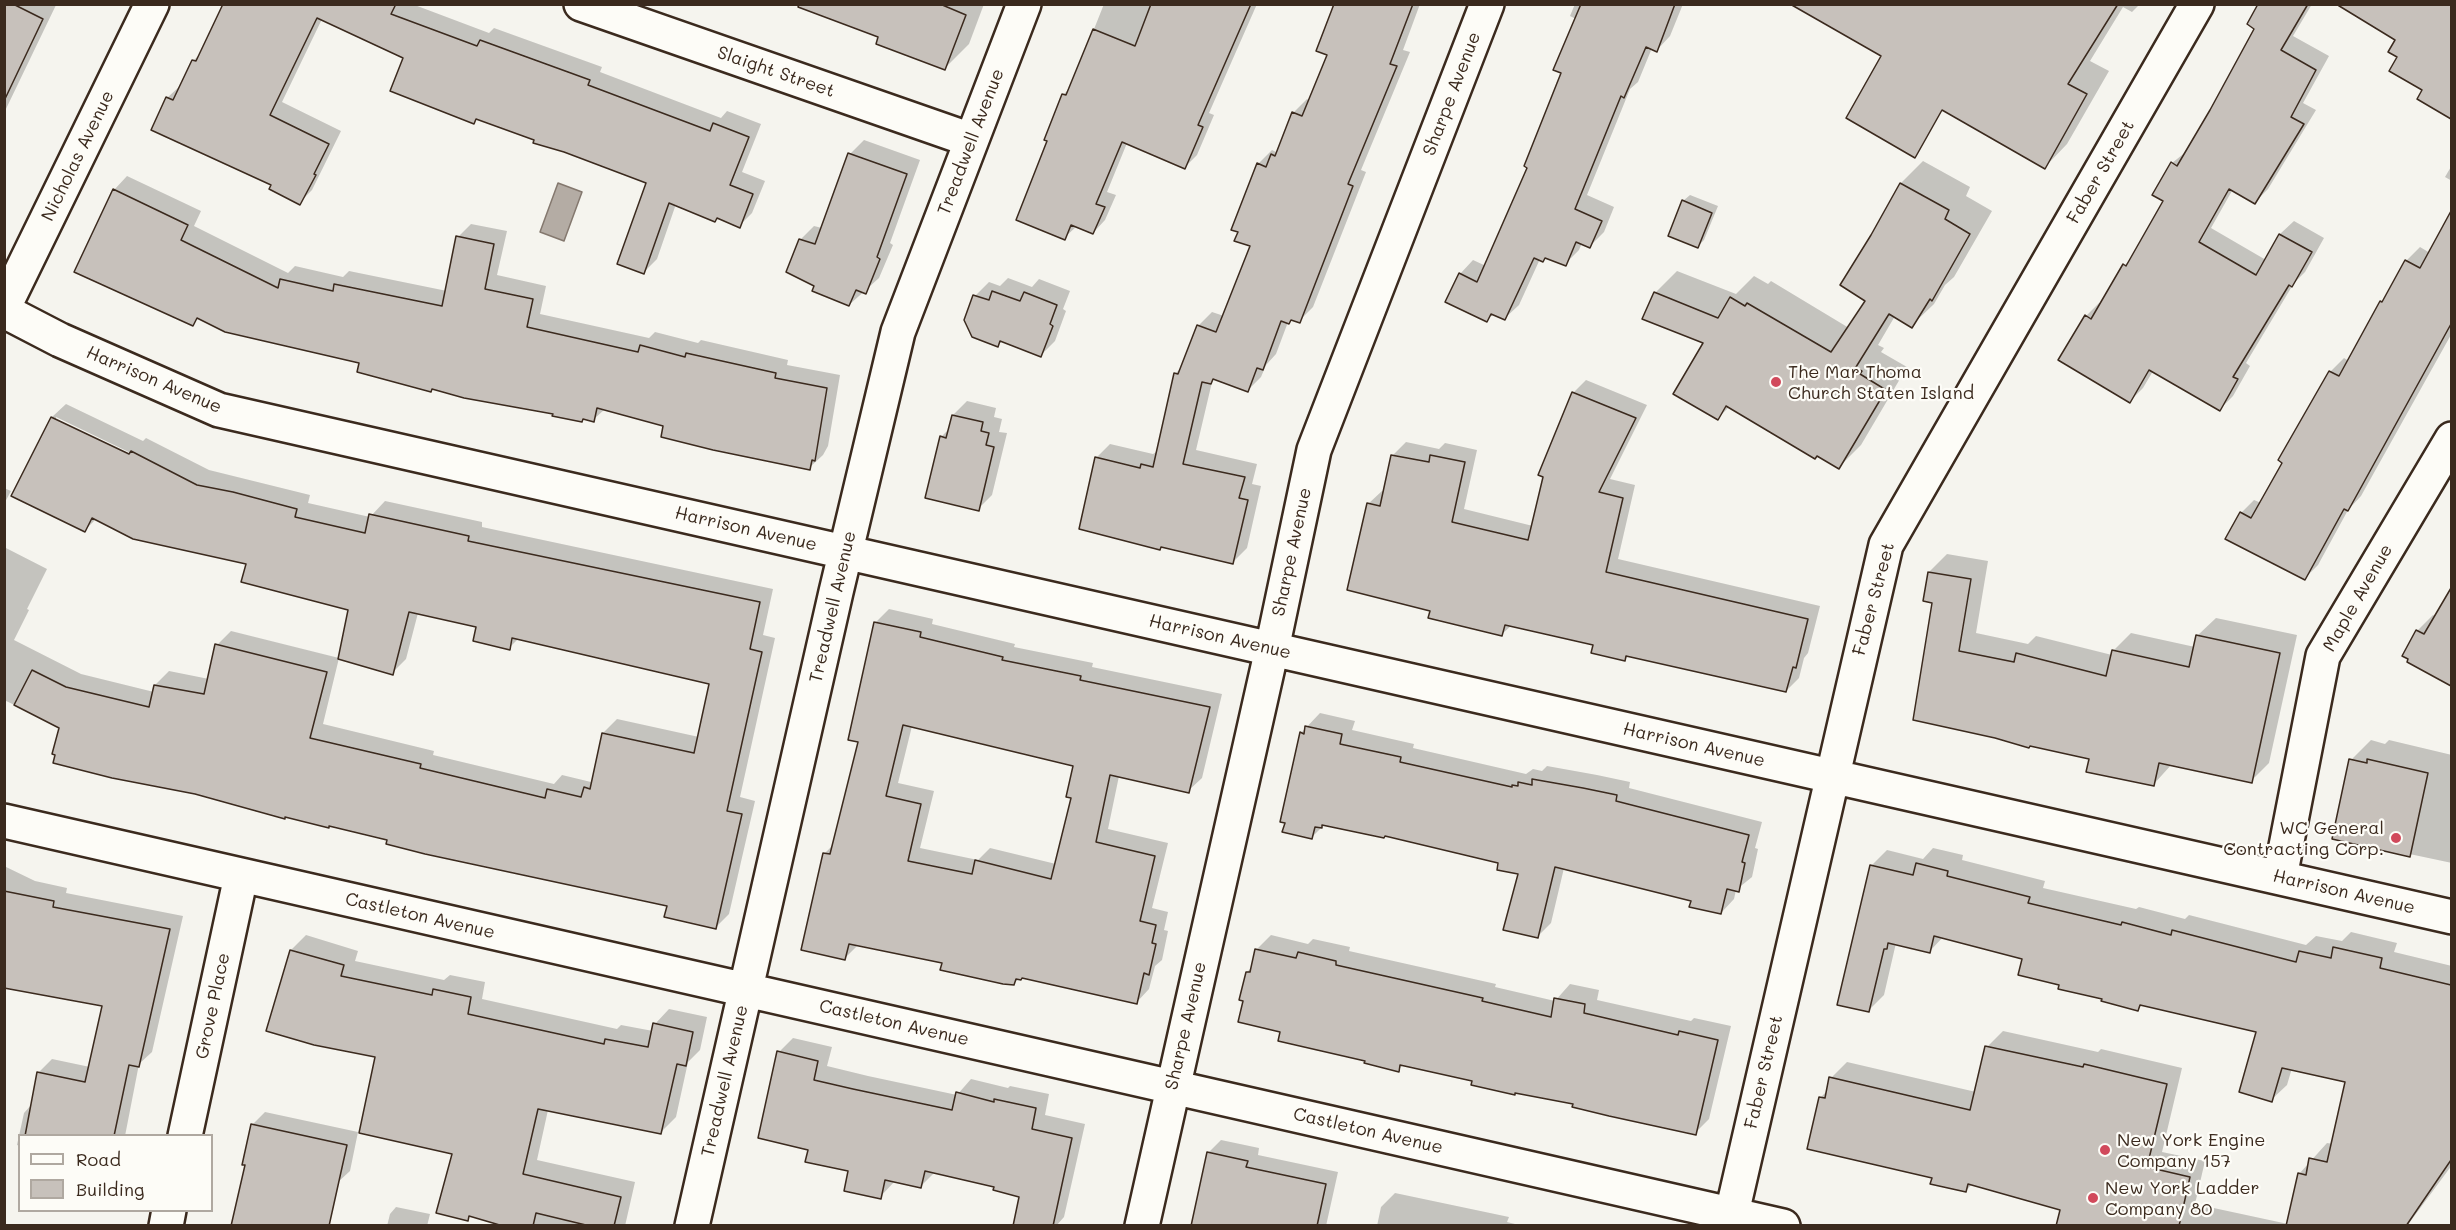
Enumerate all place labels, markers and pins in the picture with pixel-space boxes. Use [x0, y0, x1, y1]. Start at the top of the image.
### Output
place label: The Mar Thoma Church Staten Island [1788, 361, 1974, 404]
marker: The Mar Thoma Church Staten Island [1769, 375, 1783, 389]
place label: WC General Contracting Corp. [2223, 817, 2384, 860]
marker: WC General Contracting Corp. [2389, 831, 2403, 845]
place label: New York Engine Company 157 [2117, 1129, 2265, 1172]
marker: New York Engine Company 157 [2098, 1143, 2112, 1157]
place label: New York Ladder Company 80 [2105, 1177, 2260, 1220]
marker: New York Ladder Company 80 [2086, 1191, 2100, 1205]

